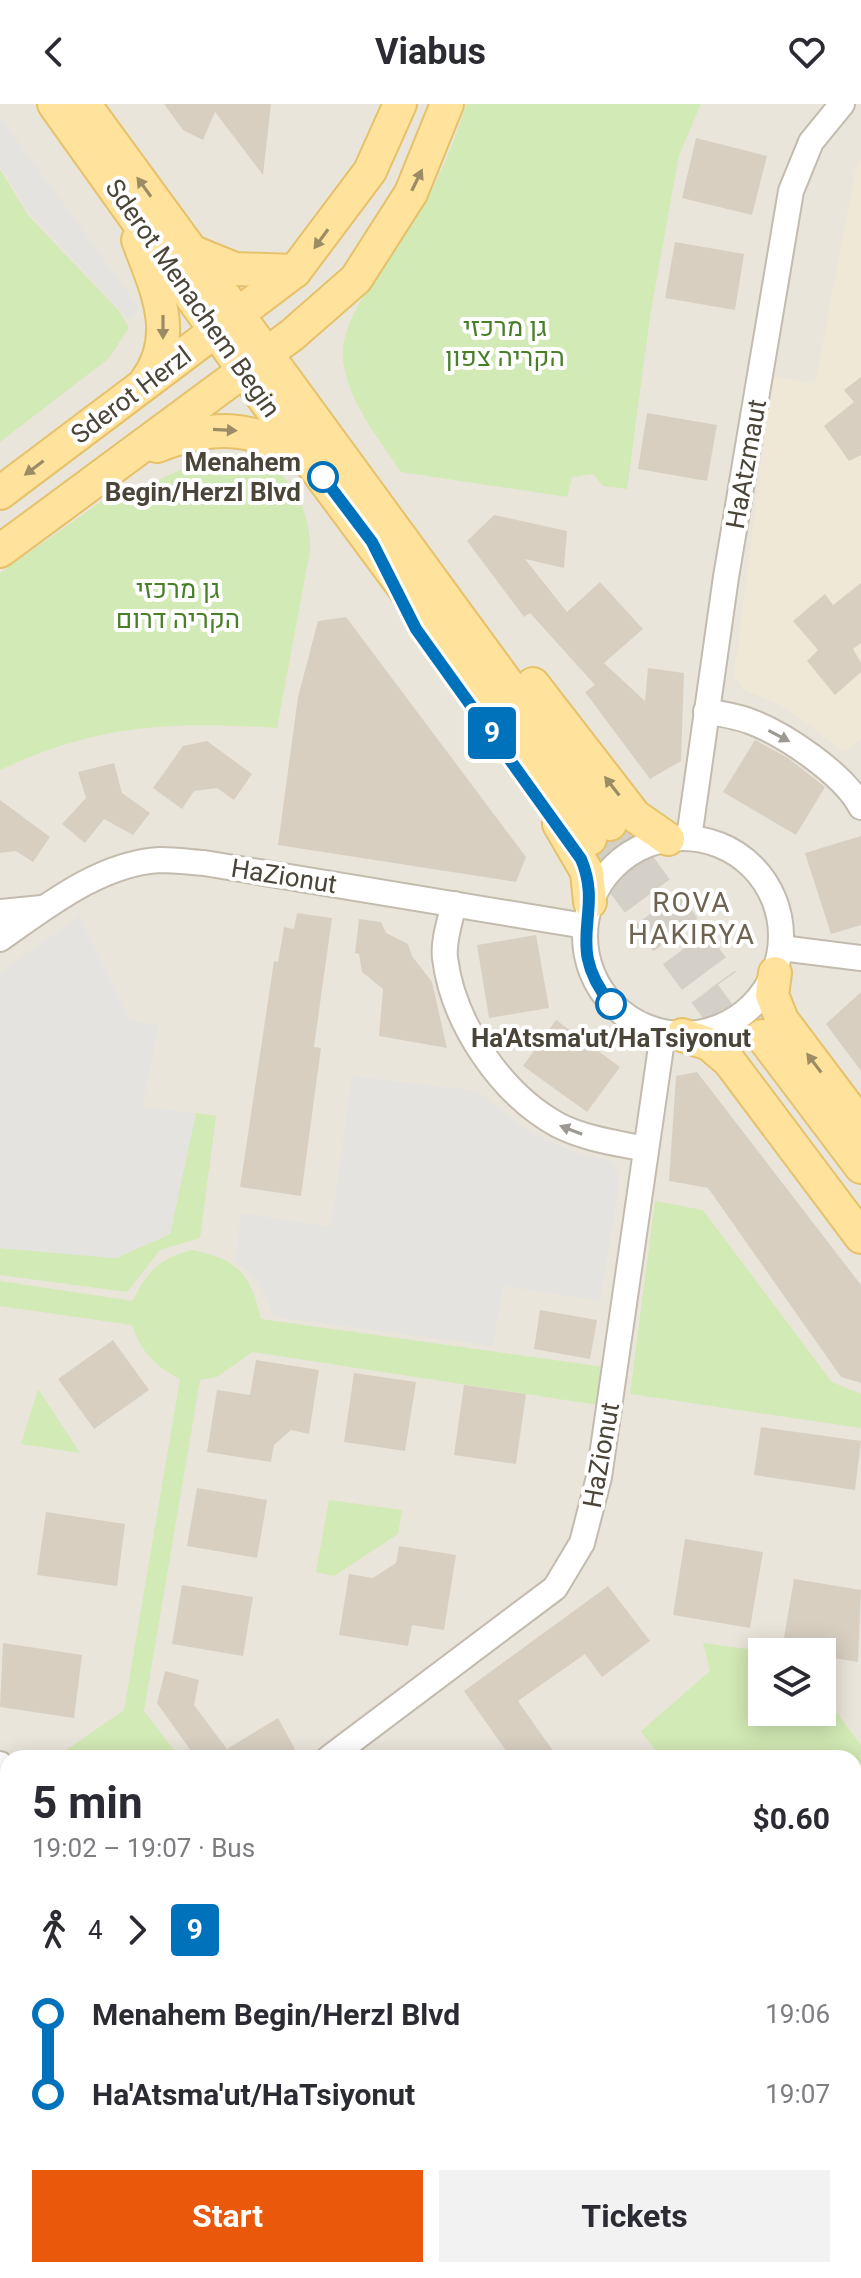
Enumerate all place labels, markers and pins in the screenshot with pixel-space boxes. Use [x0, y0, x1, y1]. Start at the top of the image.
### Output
place label: Menahem Begin/Herzl Blvd [105, 447, 301, 507]
marker: Menahem Begin/Herzl Blvd [308, 462, 338, 492]
marker: Ha'Atsma'ut/HaTsiyonut [596, 989, 626, 1019]
place label: Ha'Atsma'ut/HaTsiyonut [471, 1023, 751, 1053]

